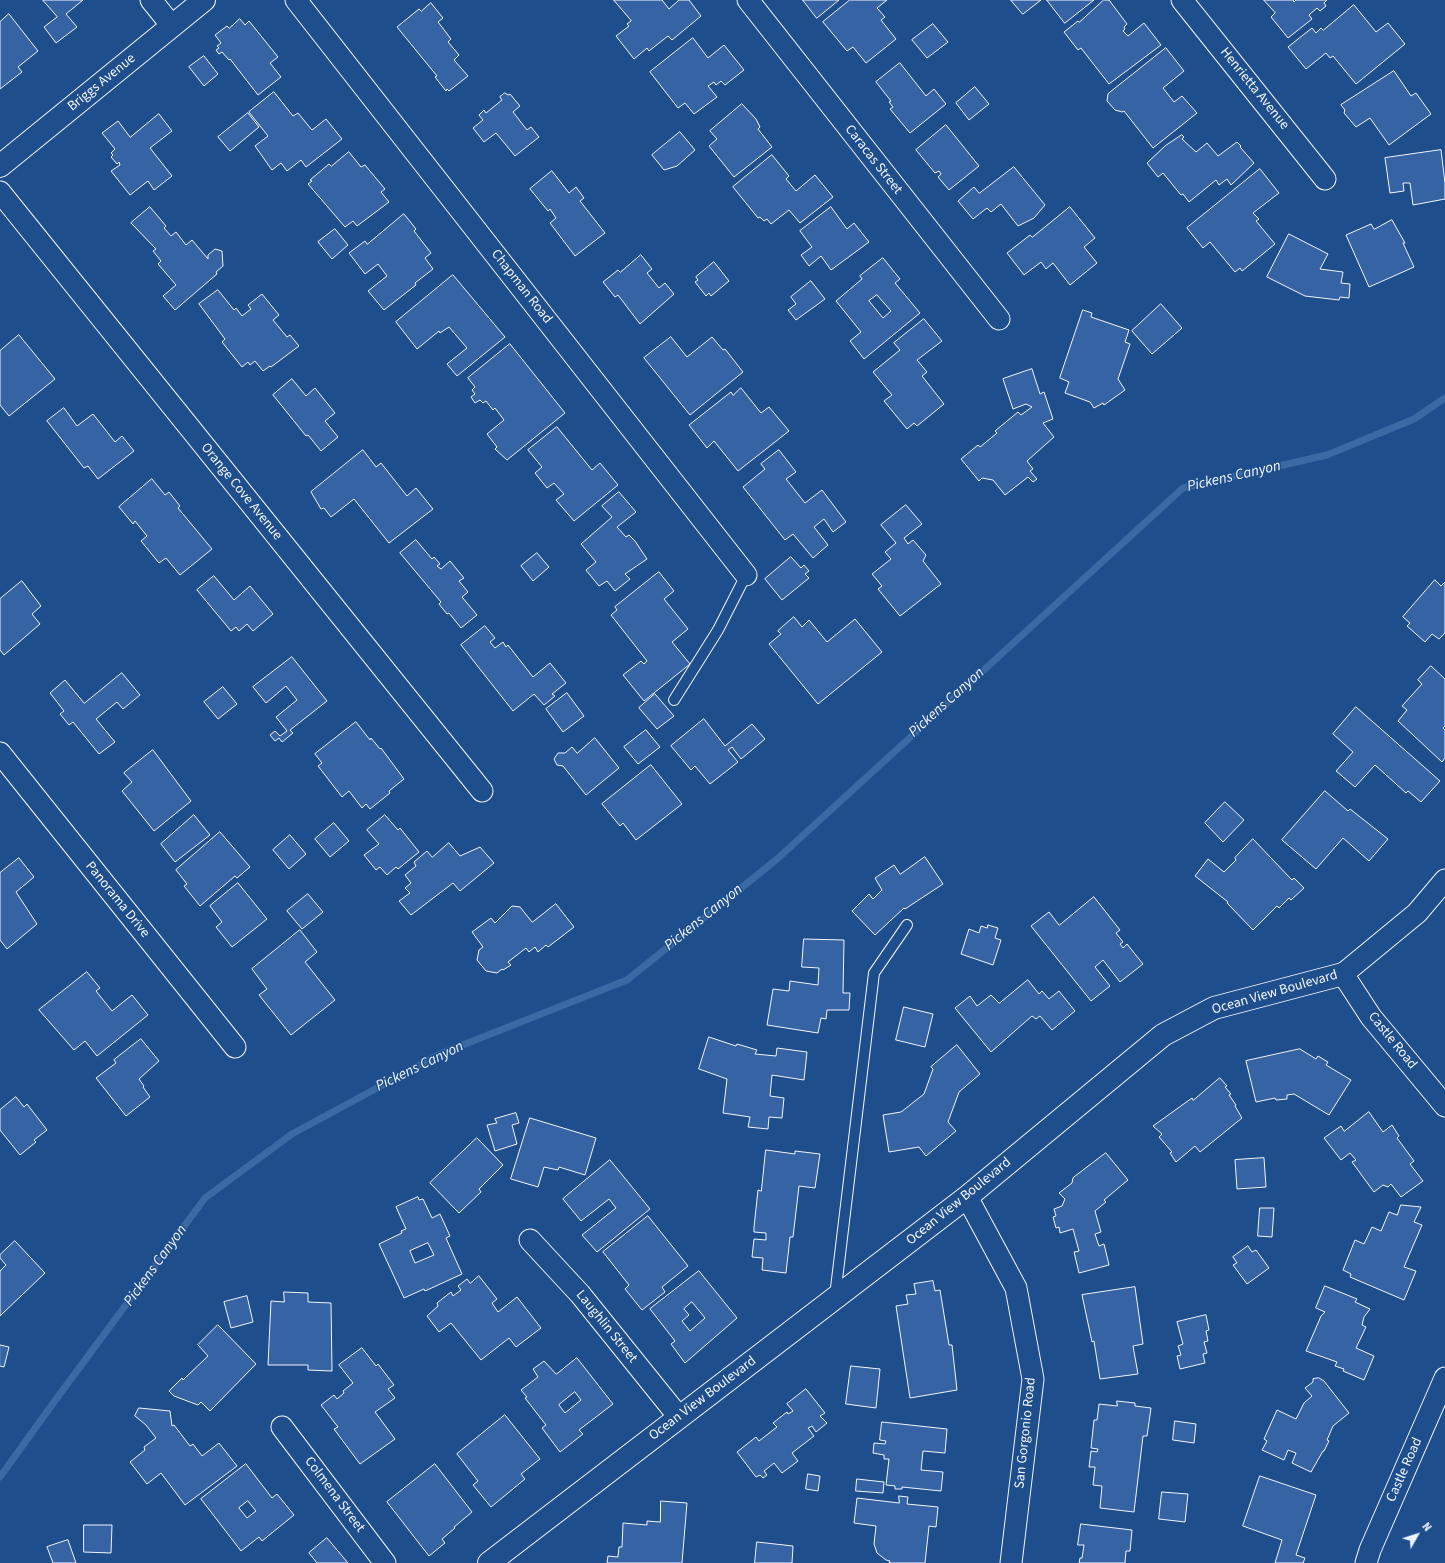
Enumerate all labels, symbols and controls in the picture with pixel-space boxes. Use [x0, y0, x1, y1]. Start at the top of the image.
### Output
street label: Henrietta Avenue [1216, 45, 1292, 133]
street label: Briggs Avenue [65, 51, 139, 115]
street label: Caracas Street [841, 122, 905, 198]
street label: Chapman Road [487, 247, 555, 327]
street label: Orange Cove Avenue [197, 440, 285, 544]
water label: Pickens Canyon [1185, 457, 1283, 497]
water label: Pickens Canyon [905, 664, 989, 742]
street label: Panorama Drive [81, 859, 153, 941]
water label: Pickens Canyon [661, 881, 747, 955]
street label: Ocean View Boulevard [1210, 967, 1340, 1019]
street label: Castle Road [1364, 1009, 1420, 1073]
water label: Pickens Canyon [373, 1038, 467, 1096]
street label: Ocean View Boulevard [903, 1155, 1015, 1249]
water label: Pickens Canyon [121, 1222, 191, 1310]
street label: Laughlin Street [572, 1287, 640, 1367]
street label: Ocean View Boulevard [646, 1353, 760, 1445]
street label: San Gorgonio Road [1012, 1376, 1040, 1490]
street label: Castle Road [1383, 1435, 1427, 1505]
street label: Colmena Street [300, 1454, 368, 1536]
north arrow [1397, 1515, 1437, 1555]
text: N [1419, 1520, 1435, 1535]

